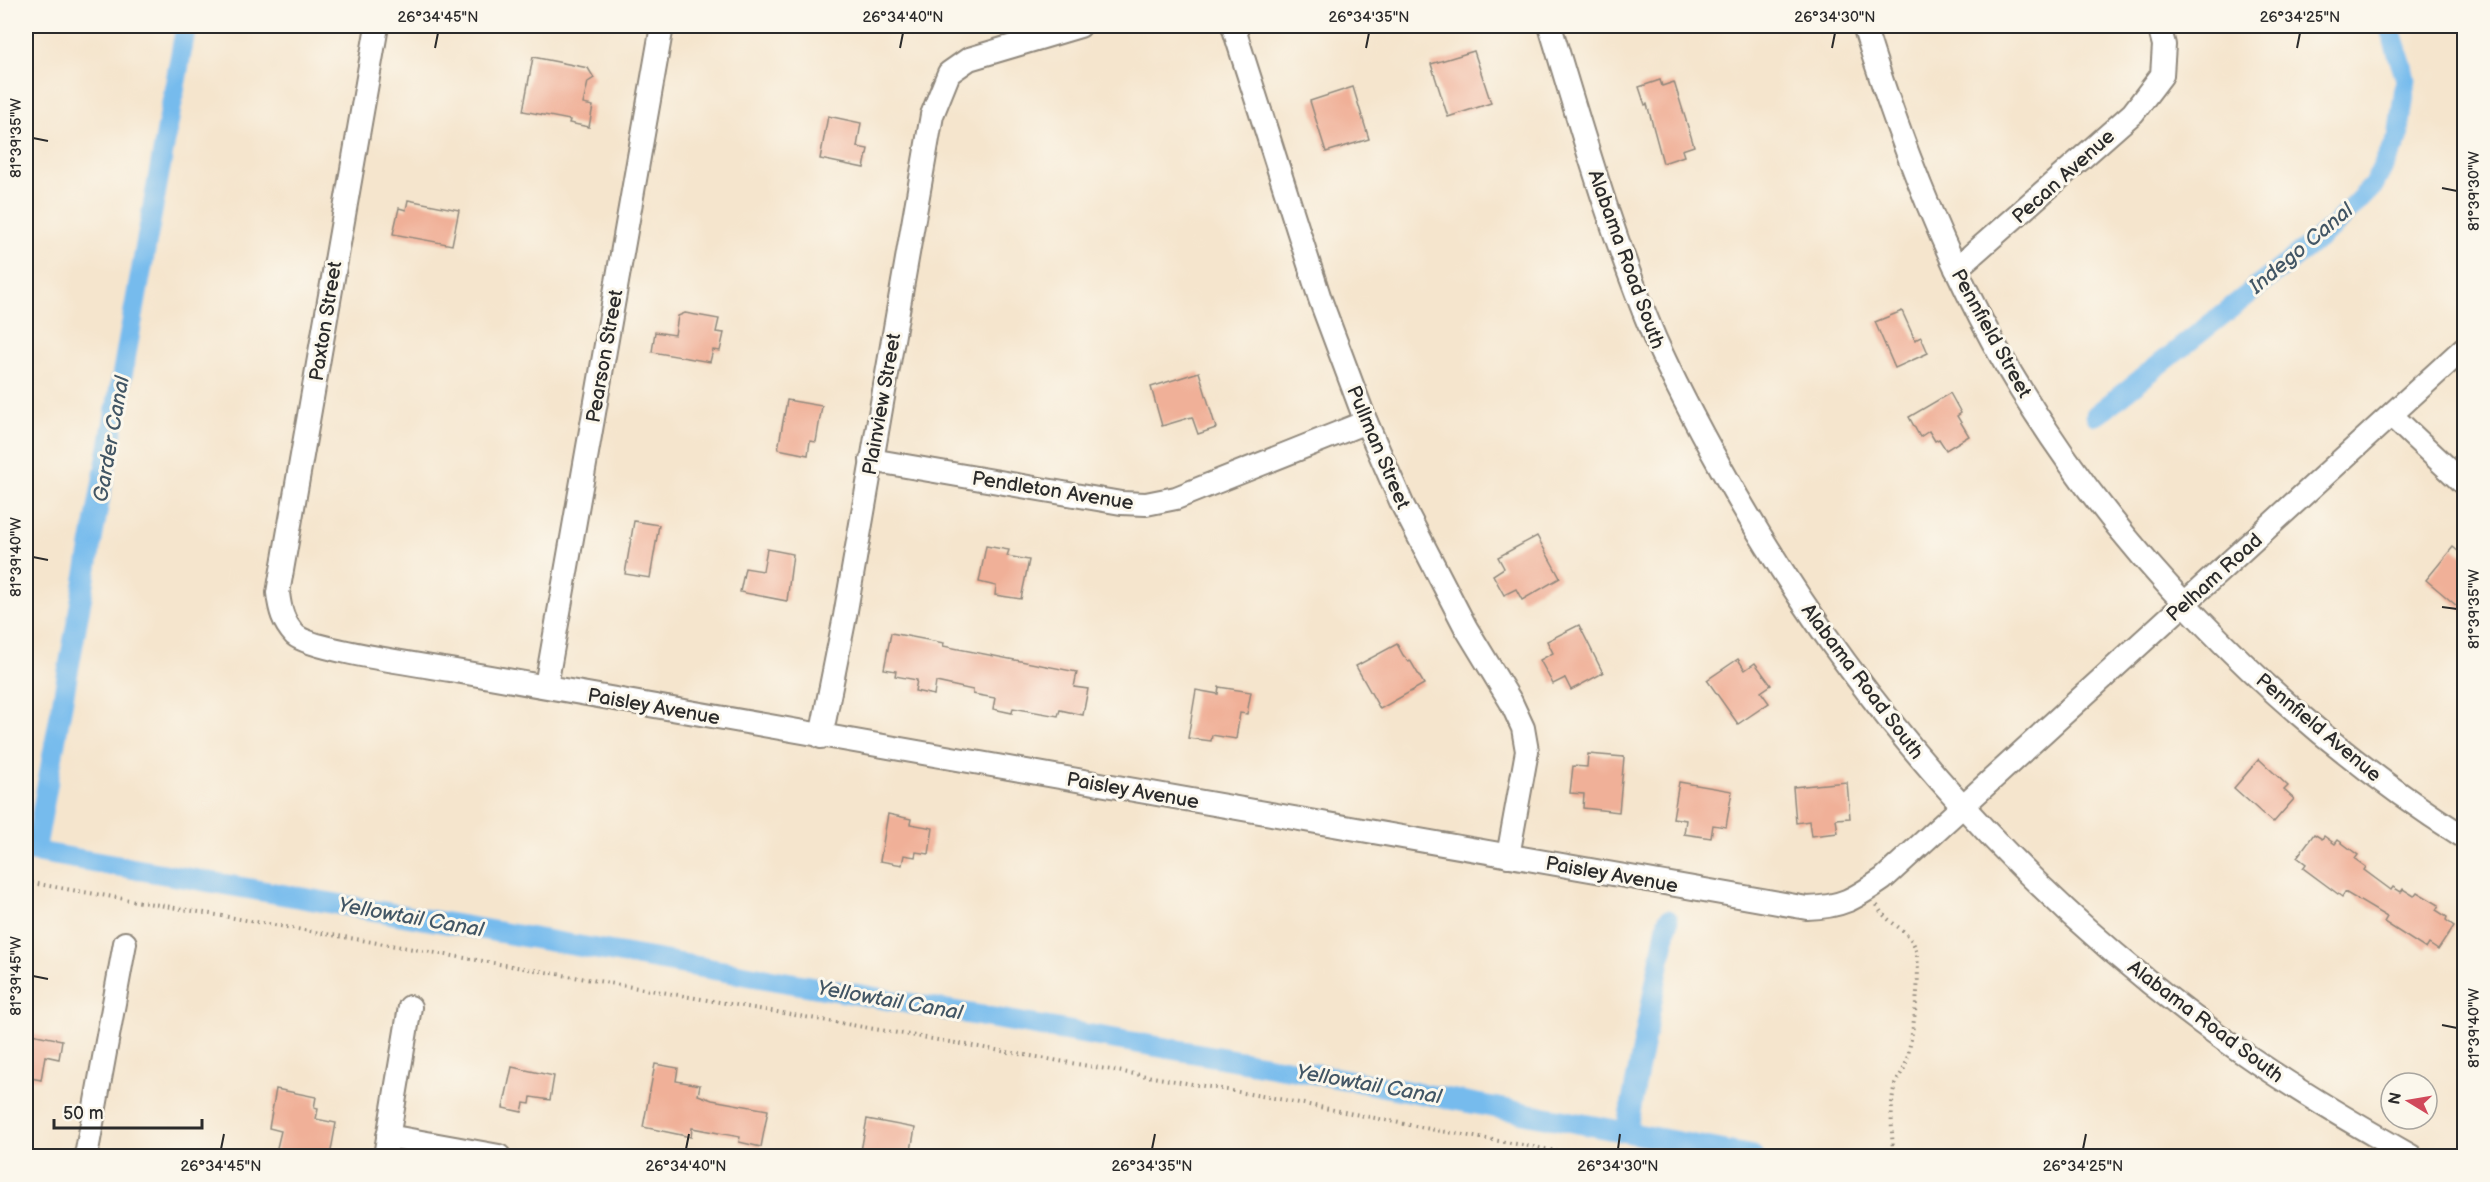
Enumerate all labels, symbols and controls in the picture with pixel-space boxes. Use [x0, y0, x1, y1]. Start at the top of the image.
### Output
text: 26°34'45"N [398, 8, 479, 27]
text: 26°34'40"N [862, 8, 944, 27]
text: 26°34'35"N [1328, 8, 1410, 27]
text: 26°34'30"N [1794, 8, 1876, 27]
text: 26°34'25"N [2260, 8, 2340, 27]
text: 81°39'35"W [7, 98, 26, 178]
street label: Pecan Avenue [2008, 124, 2120, 229]
text: 81°39'30"W [2465, 151, 2484, 231]
street label: Alabama Road South [1583, 167, 1670, 352]
water label: Indego Canal [2244, 197, 2359, 300]
street label: Paxton Street [305, 260, 347, 383]
street label: Pennfield Street [1946, 265, 2036, 402]
street label: Pearson Street [581, 288, 628, 425]
street label: Plainview Street [858, 331, 906, 477]
water label: Garder Canal [88, 373, 135, 504]
street label: Pullman Street [1341, 382, 1415, 513]
street label: Pendleton Avenue [970, 466, 1135, 516]
text: 81°39'40"W [7, 517, 26, 597]
street label: Pelham Road [2162, 528, 2268, 627]
text: 81°39'35"W [2465, 569, 2484, 649]
street label: Alabama Road South [1796, 599, 1929, 764]
street label: Pennfield Avenue [2251, 668, 2386, 787]
street label: Paisley Avenue [586, 684, 722, 730]
street label: Paisley Avenue [1065, 768, 1201, 814]
street label: Paisley Avenue [1544, 852, 1680, 898]
water label: Yellowtail Canal [336, 892, 487, 943]
text: 81°39'45"W [7, 936, 26, 1016]
street label: Alabama Road South [2123, 955, 2288, 1088]
water label: Yellowtail Canal [815, 975, 966, 1026]
text: 81°39'40"W [2465, 988, 2484, 1068]
water label: Yellowtail Canal [1294, 1059, 1445, 1110]
north arrow [2379, 1071, 2439, 1131]
text: N [2385, 1091, 2406, 1106]
scale bar [54, 1092, 202, 1130]
text: 50 m [63, 1103, 104, 1124]
text: 26°34'45"N [181, 1157, 262, 1176]
text: 26°34'40"N [645, 1157, 727, 1176]
text: 26°34'35"N [1111, 1157, 1193, 1176]
text: 26°34'30"N [1577, 1157, 1659, 1176]
text: 26°34'25"N [2043, 1157, 2123, 1176]

